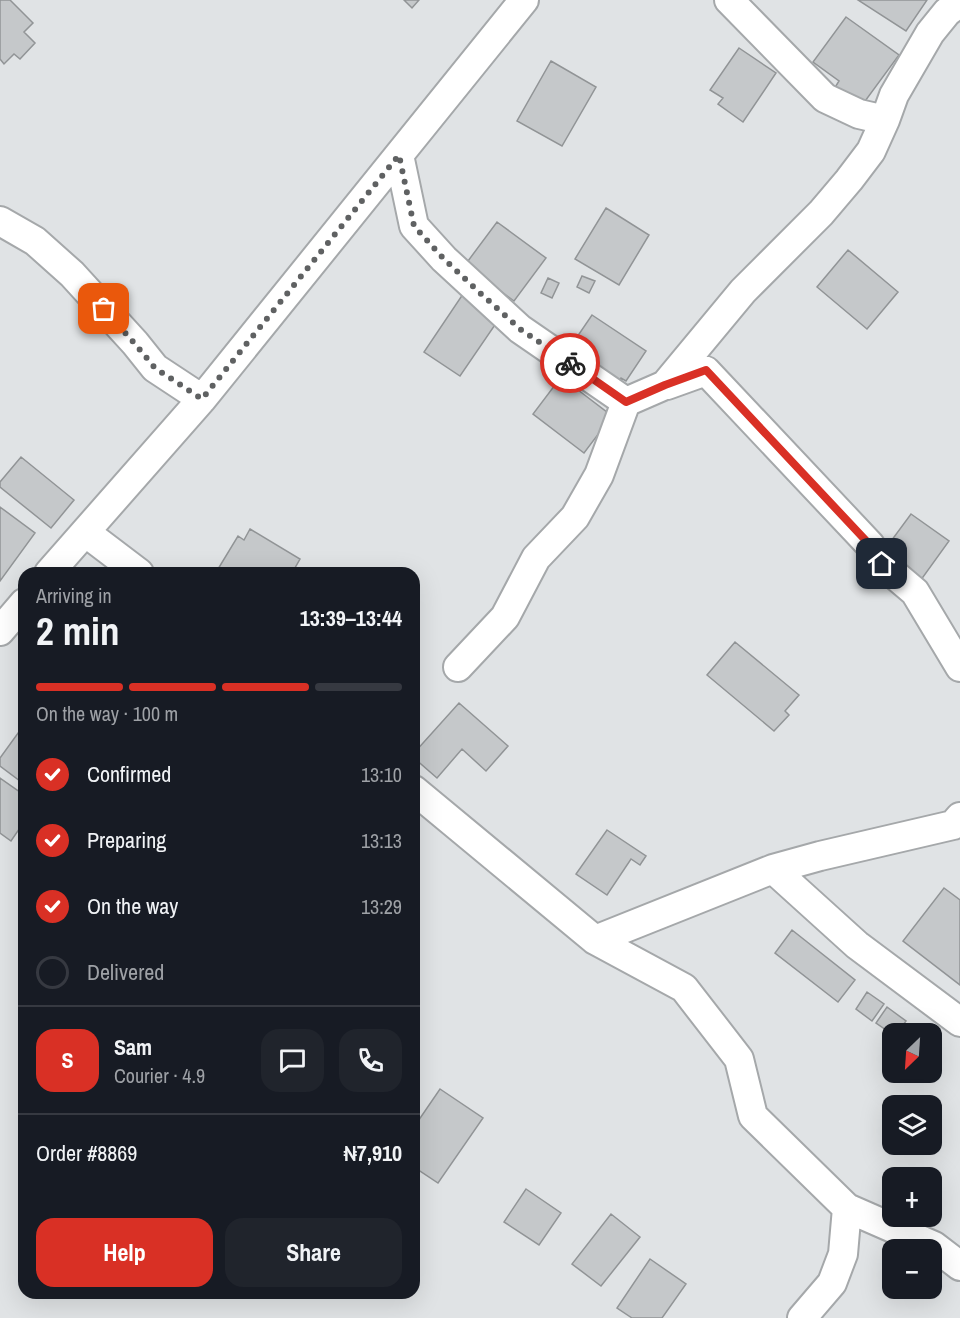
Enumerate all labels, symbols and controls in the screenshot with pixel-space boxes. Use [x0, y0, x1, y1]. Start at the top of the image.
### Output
pin [78, 283, 129, 334]
icon: bag [87, 292, 120, 325]
courier [540, 333, 600, 393]
icon: bike [554, 347, 587, 380]
pin [856, 538, 907, 589]
icon: home [865, 547, 898, 580]
text: Arriving in [36, 582, 112, 609]
text: 13:39–13:44 [300, 603, 402, 633]
text: 2 min [36, 605, 120, 657]
text: On the way · 100 m [36, 700, 178, 727]
icon: check [36, 758, 69, 791]
text: Confirmed [87, 759, 171, 789]
text: 13:10 [361, 761, 402, 788]
icon: check [36, 824, 69, 857]
text: Preparing [87, 825, 166, 855]
text: 13:13 [361, 827, 402, 854]
icon: check [36, 890, 69, 923]
text: On the way [87, 891, 178, 921]
text: 13:29 [361, 893, 402, 920]
text: Delivered [87, 957, 164, 987]
north arrow [882, 1023, 942, 1083]
map controls [882, 1023, 942, 1299]
button: chat [261, 1029, 324, 1092]
button: phone [339, 1029, 402, 1092]
text: Sam [114, 1032, 152, 1062]
text: S [61, 1045, 74, 1075]
text: Courier · 4.9 [114, 1062, 205, 1089]
button: layers [882, 1095, 942, 1155]
text: Order #8869 [36, 1138, 137, 1168]
text: ₦7,910 [344, 1138, 402, 1168]
button: + [882, 1167, 942, 1227]
button: Help [36, 1218, 213, 1287]
button: Share [225, 1218, 402, 1287]
button: − [882, 1239, 942, 1299]

